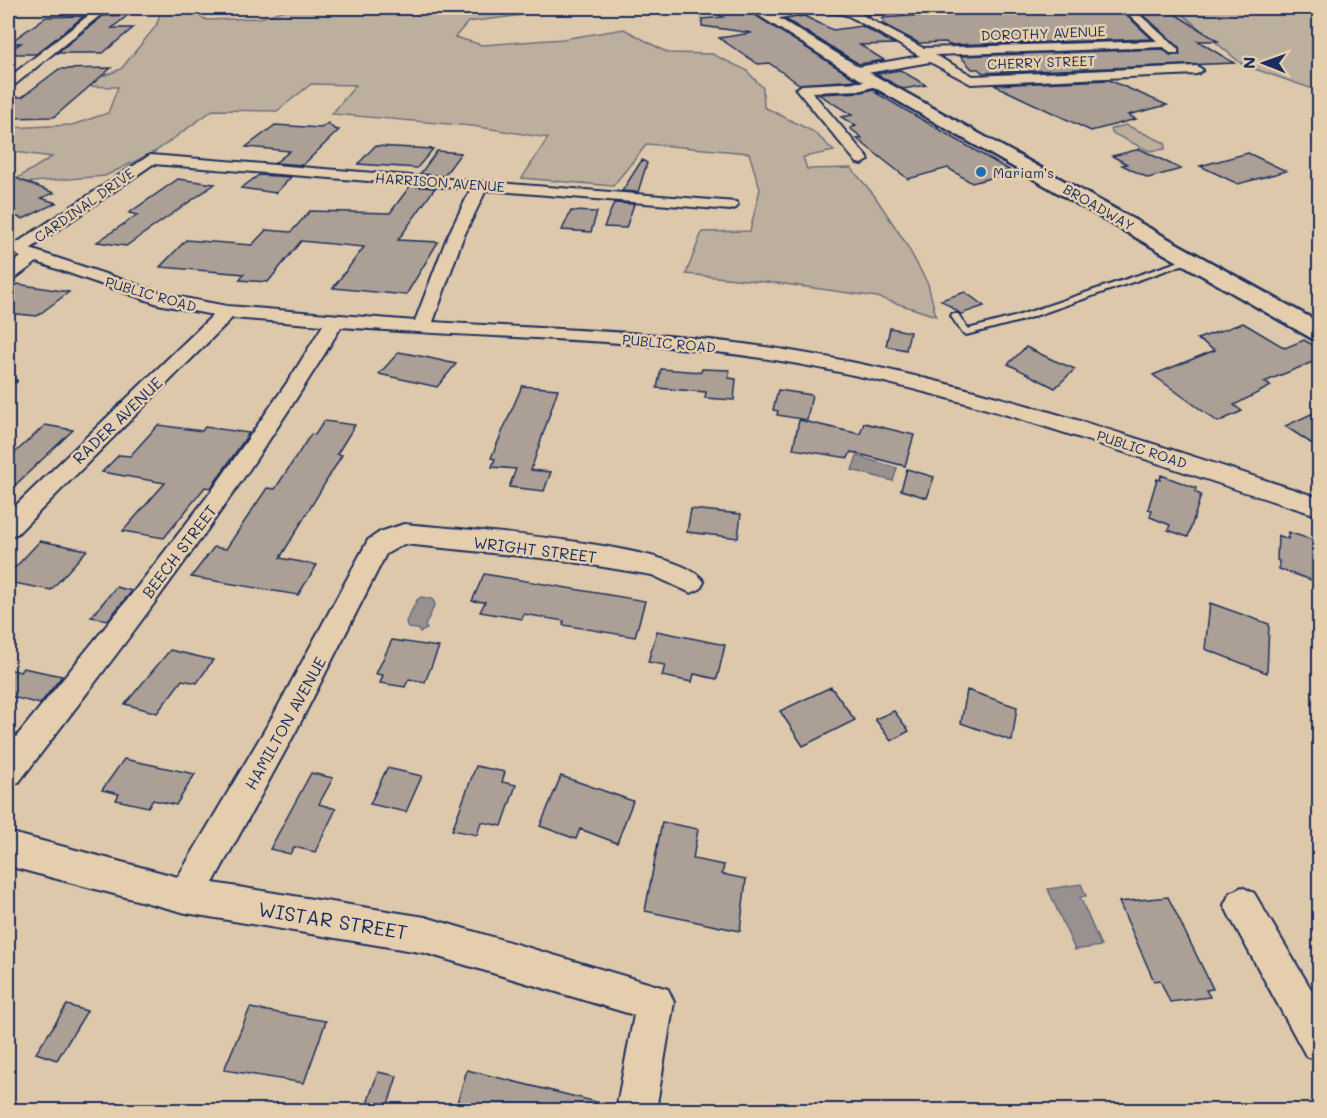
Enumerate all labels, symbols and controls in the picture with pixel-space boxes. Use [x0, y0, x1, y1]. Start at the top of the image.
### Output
street label: DOROTHY AVENUE [980, 21, 1106, 45]
north arrow [1234, 33, 1294, 93]
street label: CHERRY STREET [987, 51, 1096, 73]
text: N [1238, 56, 1259, 69]
street label: CARDINAL DRIVE [30, 163, 138, 247]
place label: Mariam's [993, 163, 1054, 182]
marker: Mariam's [974, 165, 988, 179]
street label: HARRISON AVENUE [375, 168, 505, 196]
street label: BROADWAY [1060, 179, 1138, 235]
street label: PUBLIC ROAD [103, 272, 199, 316]
street label: PUBLIC ROAD [621, 329, 717, 357]
street label: RADER AVENUE [68, 372, 166, 468]
street label: PUBLIC ROAD [1094, 425, 1190, 473]
street label: BEECH STREET [137, 500, 221, 602]
street label: WRIGHT STREET [472, 531, 598, 567]
street label: HAMILTON AVENUE [240, 653, 330, 793]
street label: WISTAR STREET [256, 895, 410, 945]

